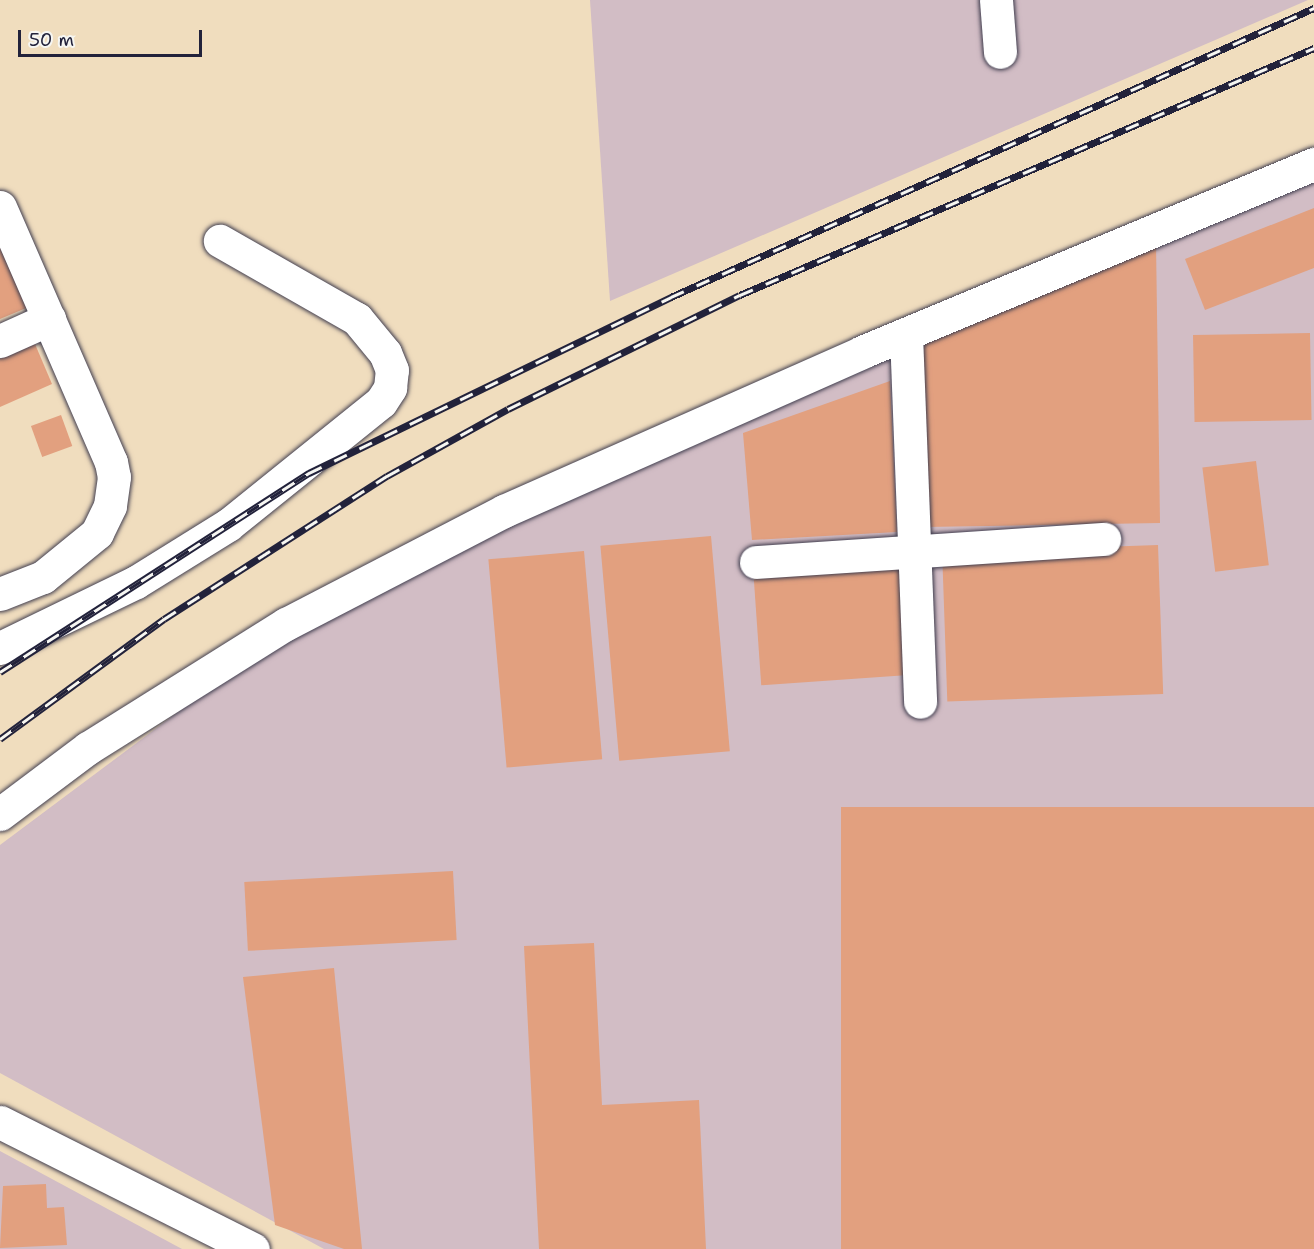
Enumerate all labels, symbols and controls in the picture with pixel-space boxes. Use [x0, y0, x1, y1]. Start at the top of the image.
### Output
scale bar [21, 18, 206, 56]
text: 50 m [29, 28, 74, 52]

